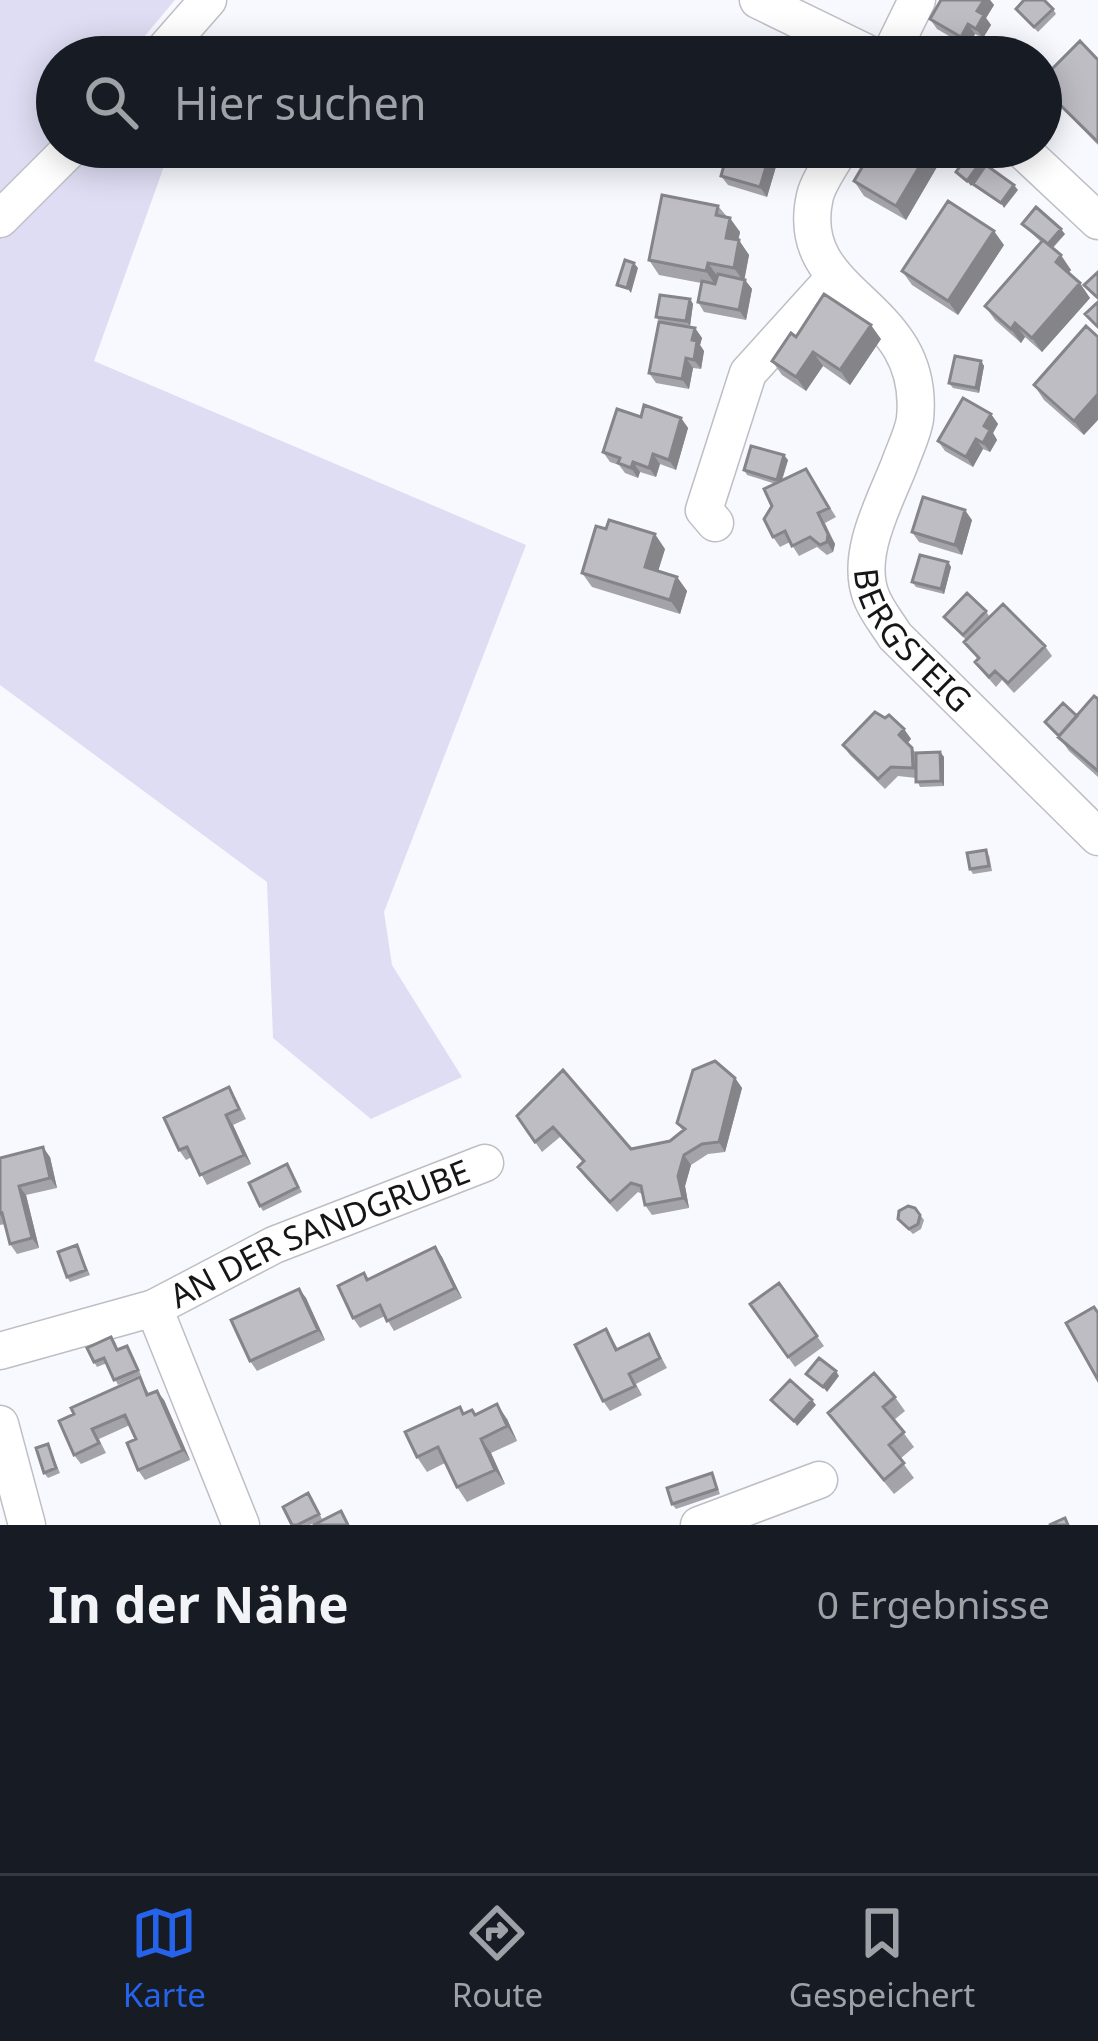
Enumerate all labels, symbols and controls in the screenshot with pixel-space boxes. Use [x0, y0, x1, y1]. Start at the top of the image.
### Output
search box [36, 36, 1062, 168]
icon: search [78, 69, 144, 135]
text: Hier suchen [174, 72, 427, 133]
street label: BERGSTEIG [844, 566, 982, 722]
street label: AN DER SANDGRUBE [161, 1148, 476, 1318]
text: In der Nähe [48, 1568, 349, 1638]
text: 0 Ergebnisse [817, 1577, 1050, 1630]
tab: Karte [123, 1900, 206, 2017]
tab: Route [452, 1900, 543, 2017]
tab: Gespeichert [789, 1900, 975, 2017]

